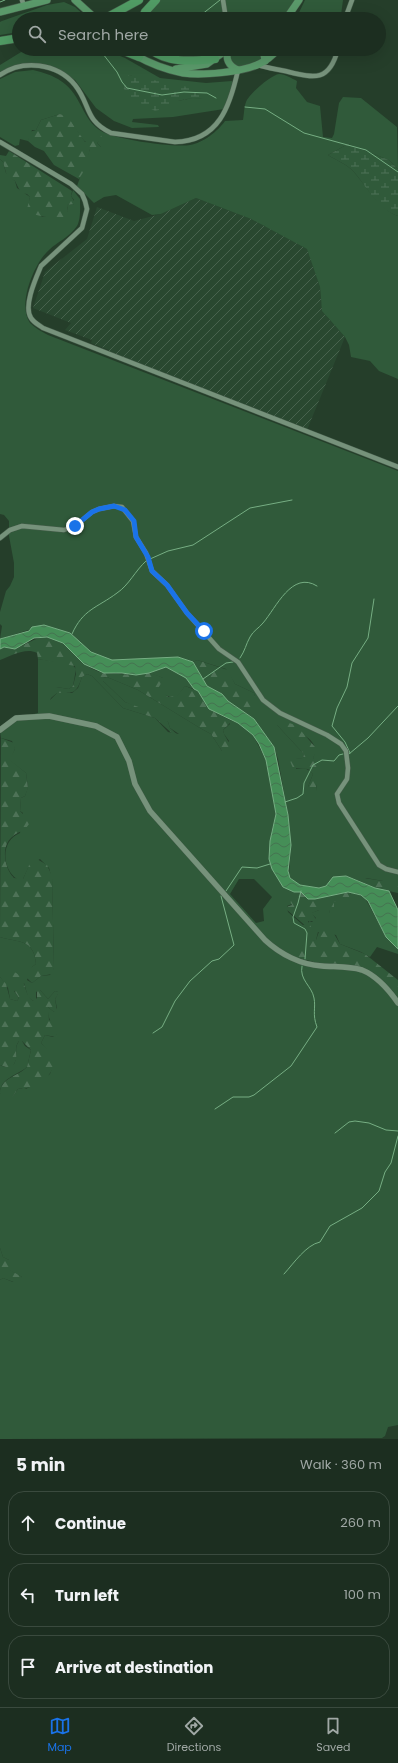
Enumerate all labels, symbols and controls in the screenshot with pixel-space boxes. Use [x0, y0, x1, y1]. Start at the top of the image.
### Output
search box [12, 12, 386, 56]
icon: search [26, 23, 48, 45]
text: Search here [58, 24, 148, 45]
route end [66, 517, 84, 535]
route start [195, 622, 213, 640]
text: 5 min [16, 1453, 65, 1477]
text: Walk · 360 m [300, 1455, 382, 1474]
icon: ahead [17, 1512, 39, 1534]
text: Continue [55, 1513, 126, 1534]
text: 260 m [340, 1513, 381, 1532]
icon: left [17, 1584, 39, 1606]
text: Turn left [55, 1585, 119, 1606]
text: 100 m [344, 1585, 381, 1604]
icon: arrive [17, 1656, 39, 1678]
text: Arrive at destination [55, 1657, 213, 1678]
tab: Map [47, 1715, 72, 1756]
tab: Directions [167, 1715, 221, 1756]
tab: Saved [316, 1715, 351, 1756]

